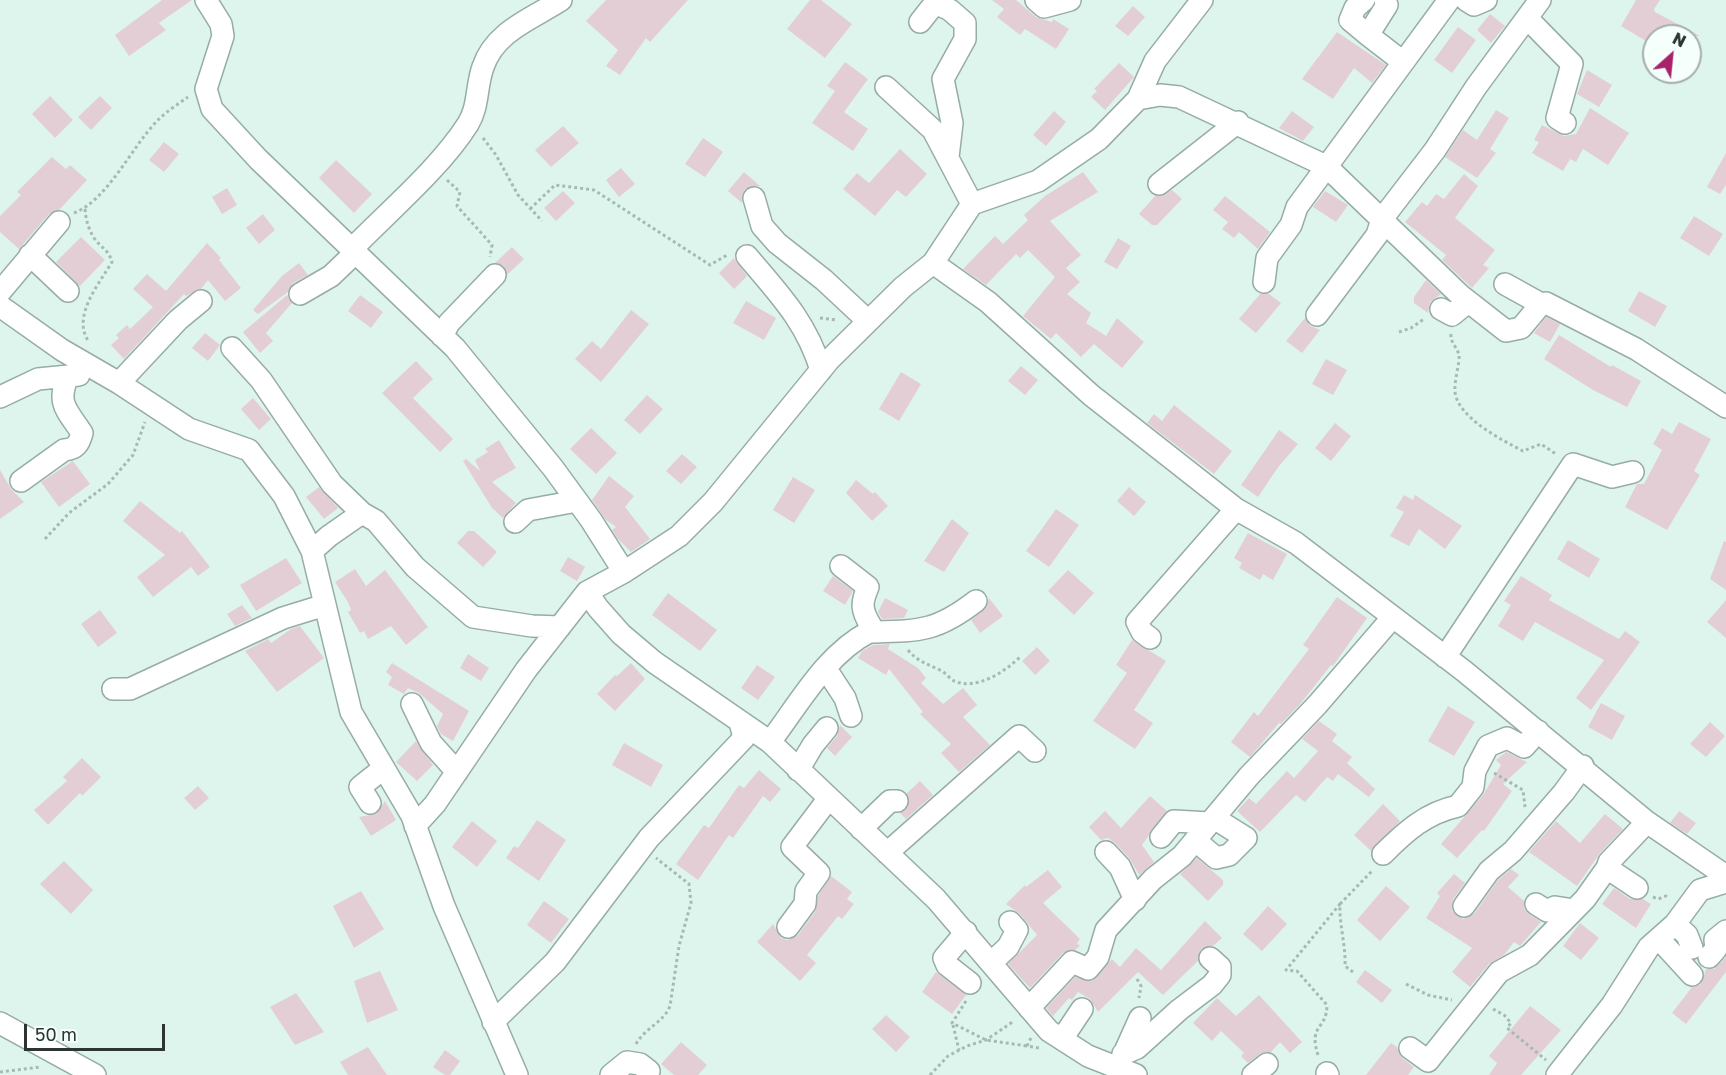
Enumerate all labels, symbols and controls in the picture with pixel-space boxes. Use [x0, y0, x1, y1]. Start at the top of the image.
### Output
north arrow [1642, 24, 1702, 84]
text: N [1669, 28, 1689, 51]
scale bar [27, 1012, 168, 1050]
text: 50 m [35, 1023, 77, 1045]

